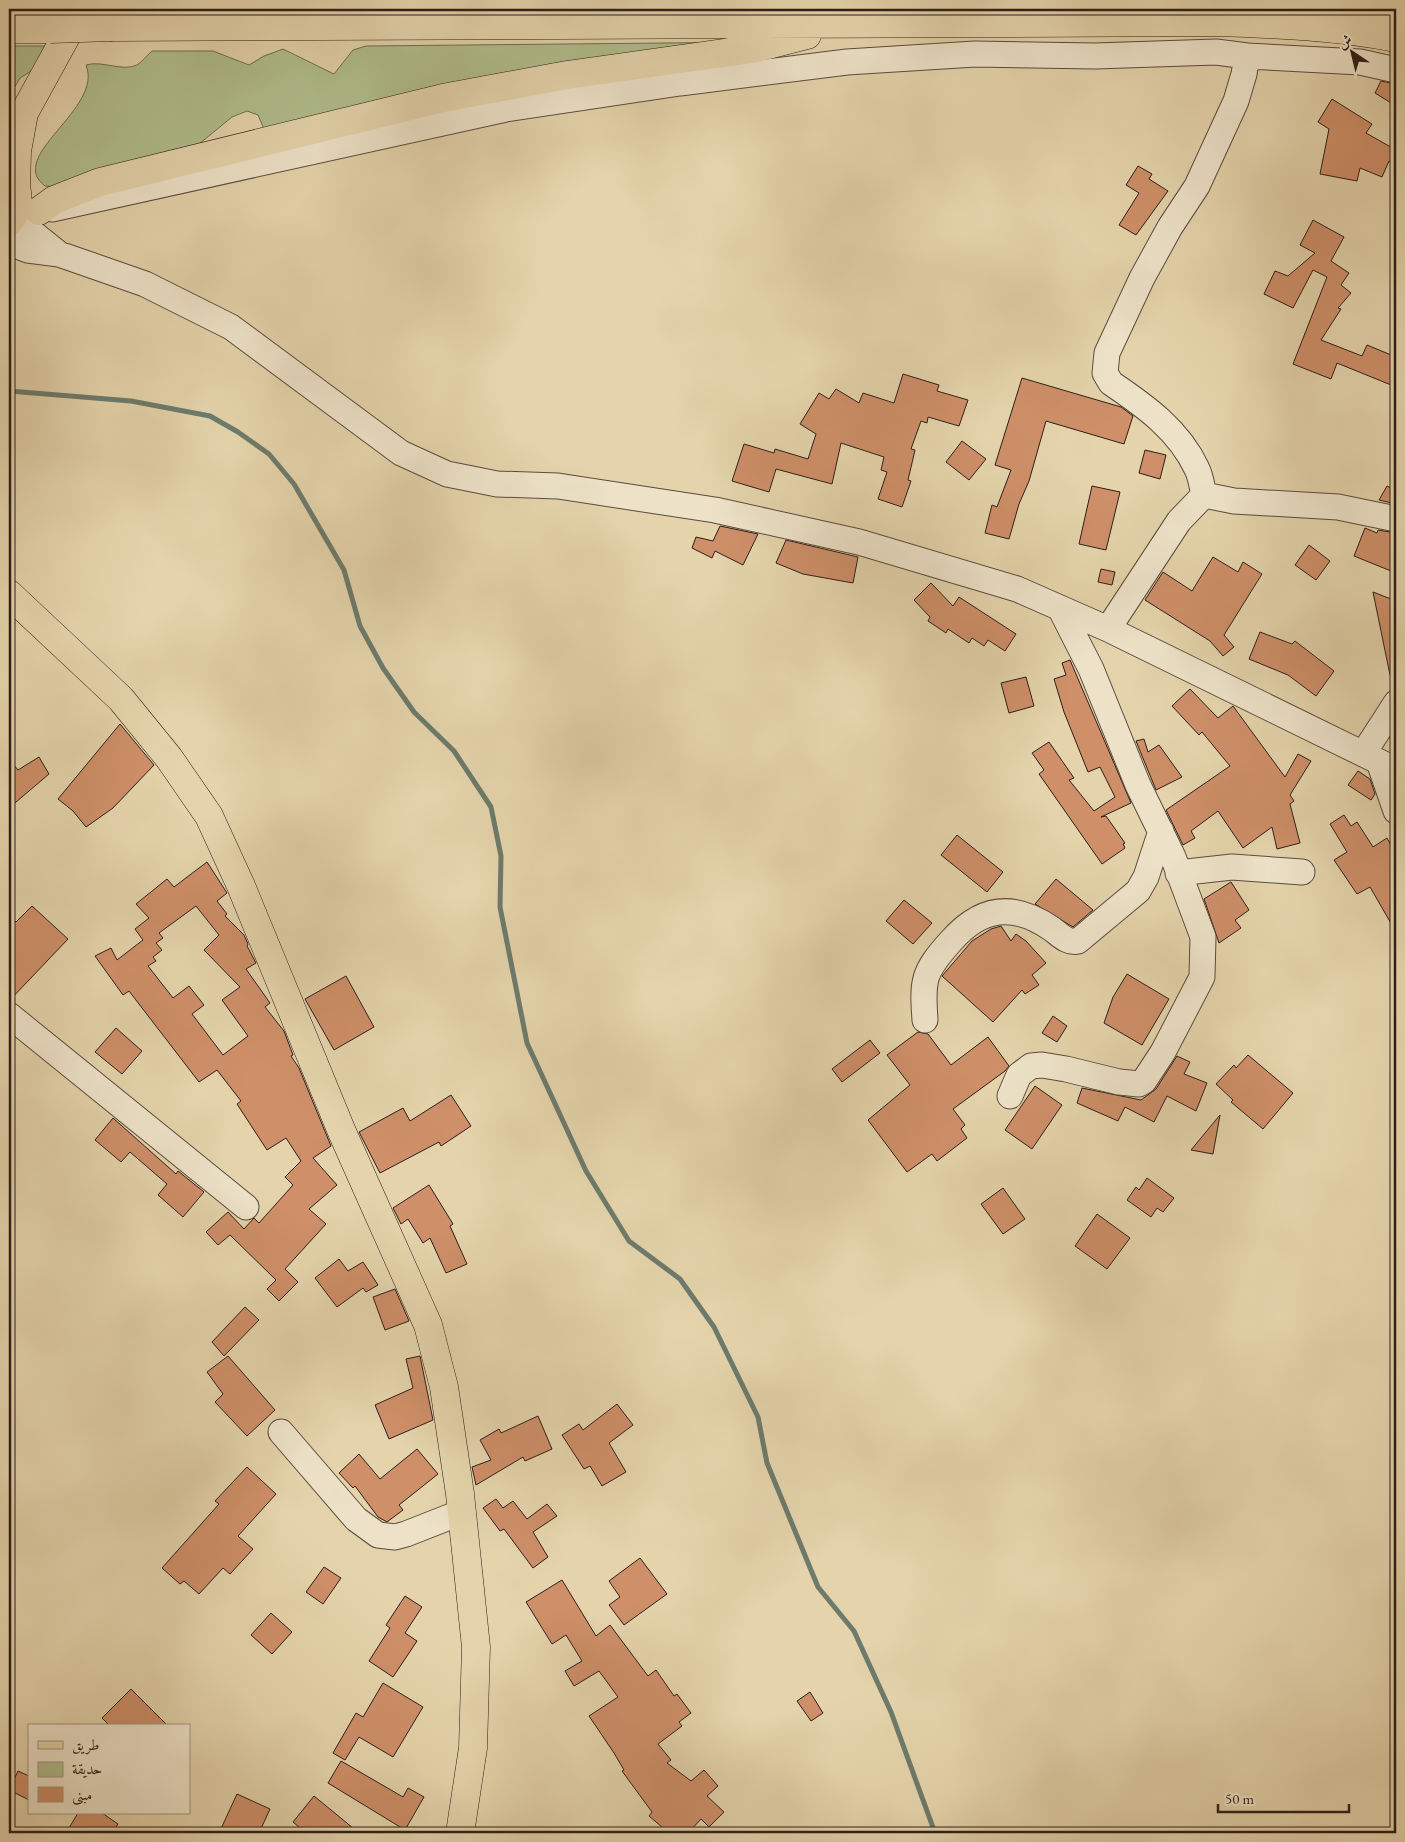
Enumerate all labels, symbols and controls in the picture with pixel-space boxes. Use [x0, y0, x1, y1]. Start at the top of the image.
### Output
north arrow [1328, 28, 1378, 78]
text: ش [1334, 30, 1355, 53]
legend [28, 1724, 190, 1814]
text: طريق [72, 1735, 99, 1755]
text: حديقة [72, 1759, 102, 1778]
scale bar [1218, 1782, 1349, 1814]
text: مبنى [72, 1785, 92, 1806]
text: 50 m [1225, 1789, 1254, 1808]

